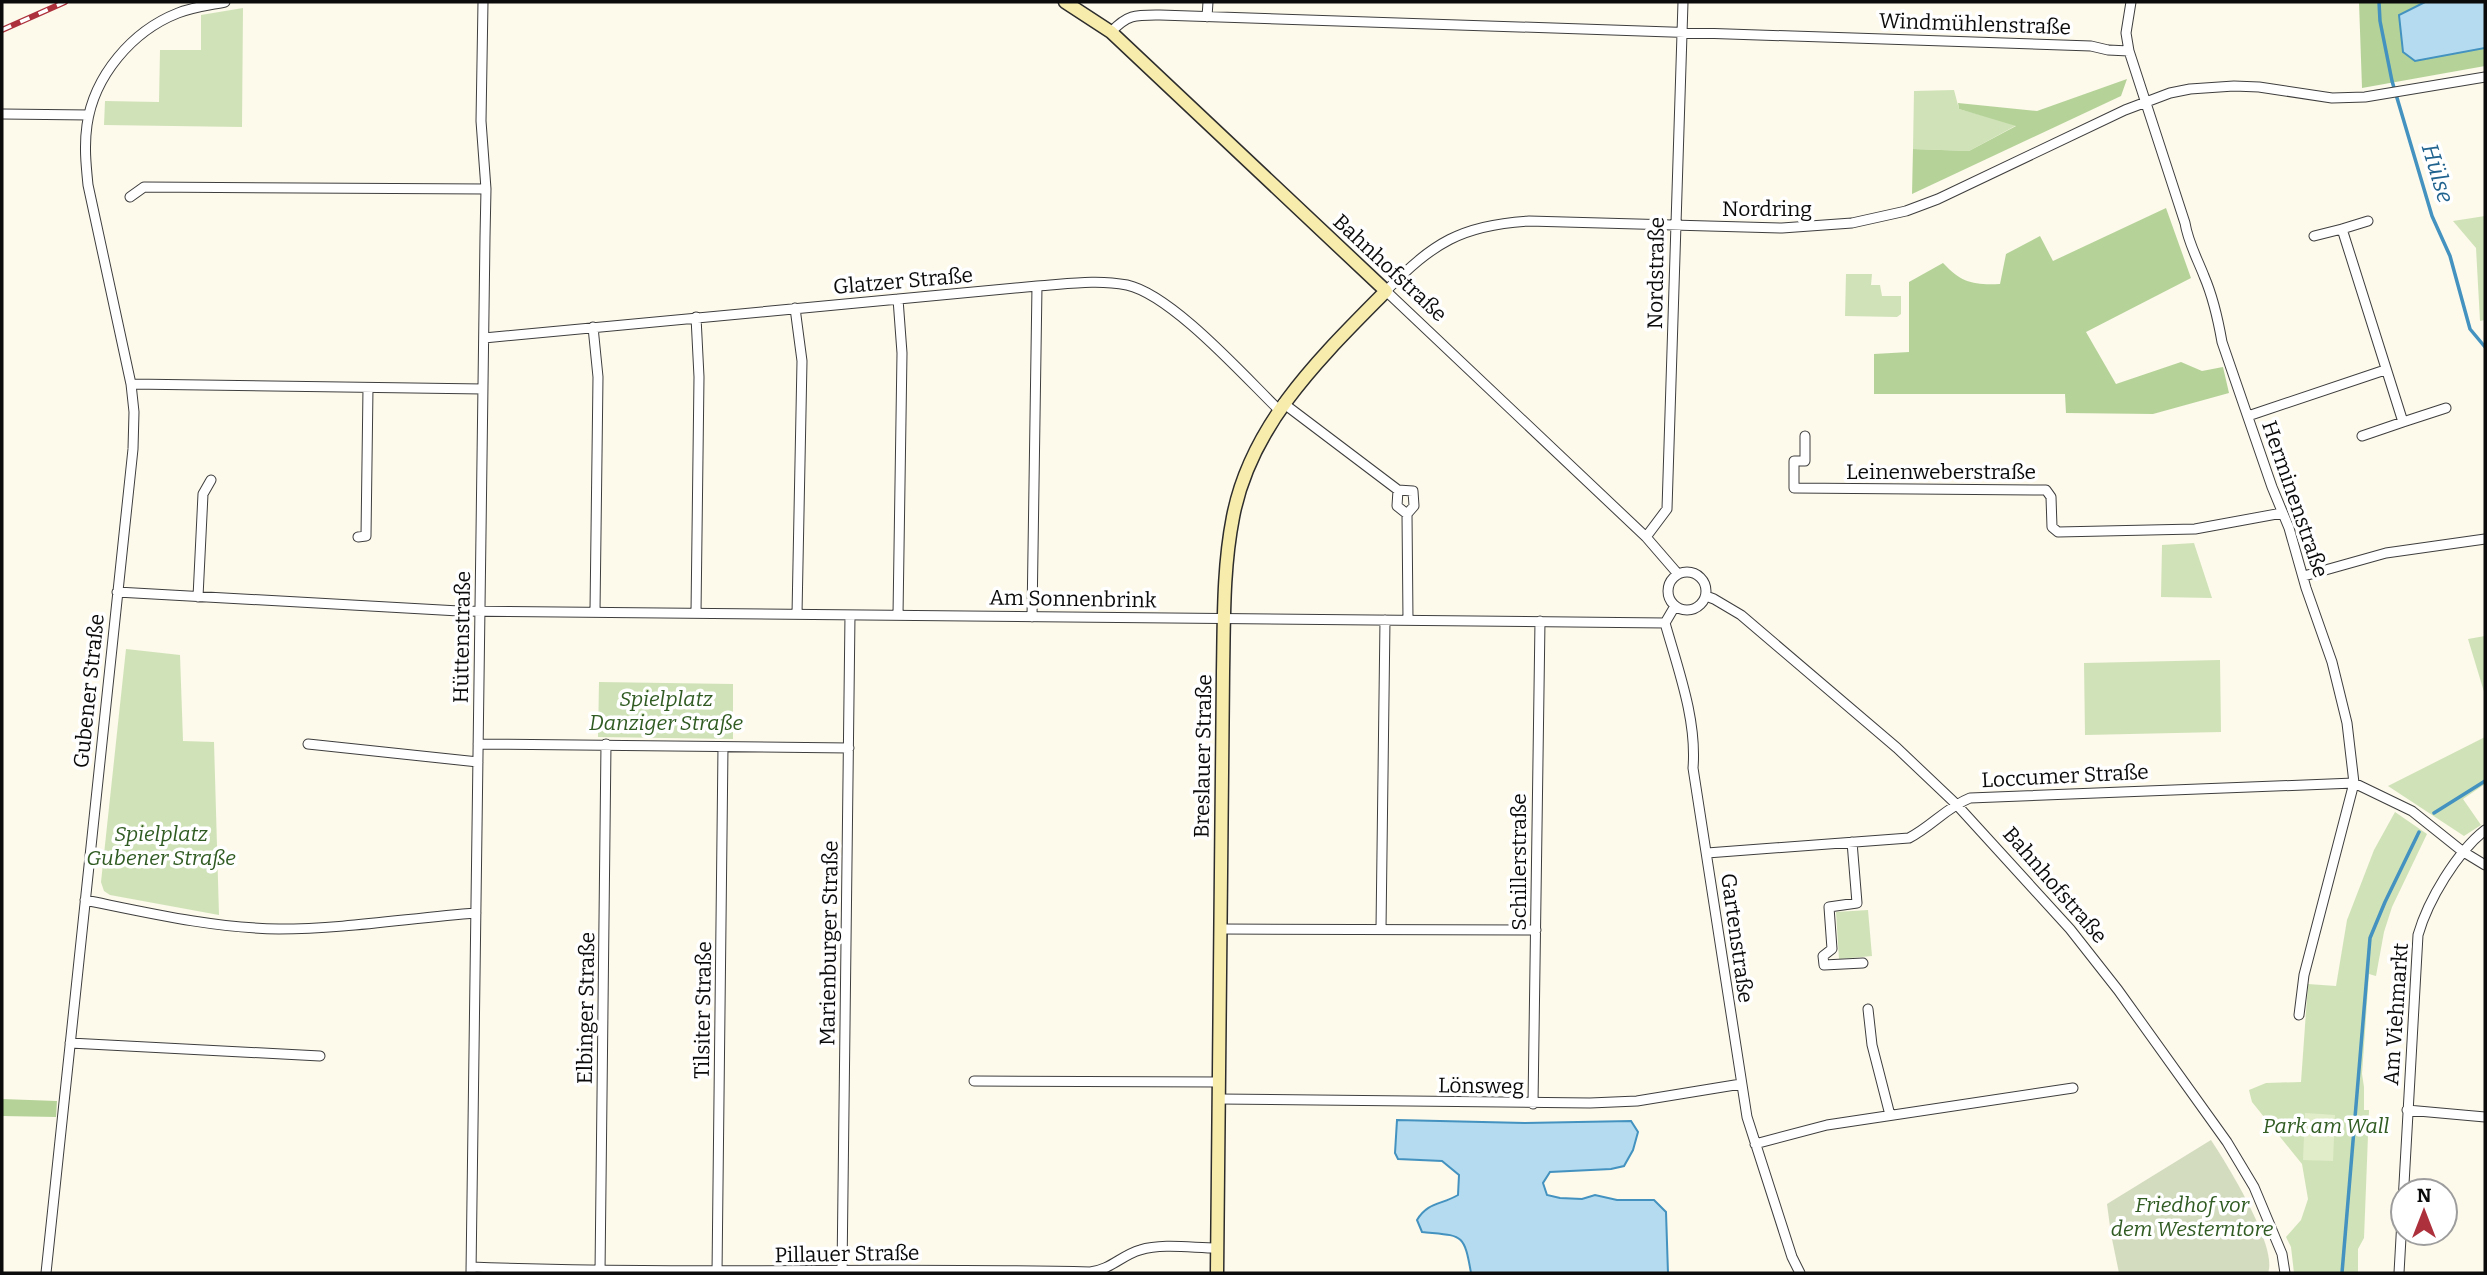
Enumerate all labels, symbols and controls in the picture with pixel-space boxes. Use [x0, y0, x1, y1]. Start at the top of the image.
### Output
street label: Windmühlenstraße [1879, 8, 2071, 40]
water label: Hülse [2416, 140, 2460, 206]
street label: Nordring [1722, 196, 1812, 222]
street label: Bahnhofstraße [1328, 209, 1452, 327]
street label: Nordstraße [1642, 217, 1670, 329]
street label: Glatzer Straße [832, 262, 974, 300]
street label: Herminenstraße [2256, 417, 2334, 581]
street label: Leinenweberstraße [1846, 459, 2036, 485]
street label: Hüttenstraße [448, 571, 476, 703]
street label: Am Sonnenbrink [989, 585, 1157, 613]
street label: Gubener Straße [68, 613, 110, 769]
street label: Breslauer Straße [1189, 674, 1217, 838]
park label: Spielplatz Danziger Straße [589, 686, 743, 736]
street label: Loccumer Straße [1981, 759, 2149, 793]
street label: Schillerstraße [1506, 793, 1532, 931]
park label: Spielplatz Gubener Straße [86, 821, 236, 871]
street label: Bahnhofstraße [1997, 821, 2113, 949]
street label: Marienburger Straße [814, 840, 844, 1046]
street label: Gartenstraße [1715, 871, 1759, 1005]
street label: Elbinger Straße [572, 932, 600, 1084]
street label: Tilsiter Straße [689, 941, 717, 1079]
street label: Am Viehmarkt [2378, 942, 2414, 1086]
street label: Lönsweg [1438, 1072, 1524, 1100]
park label: Park am Wall [2263, 1113, 2390, 1139]
north arrow [2389, 1177, 2459, 1247]
text: N [2417, 1184, 2432, 1207]
park label: Friedhof vor dem Westerntore [2111, 1192, 2274, 1242]
street label: Pillauer Straße [774, 1240, 920, 1268]

